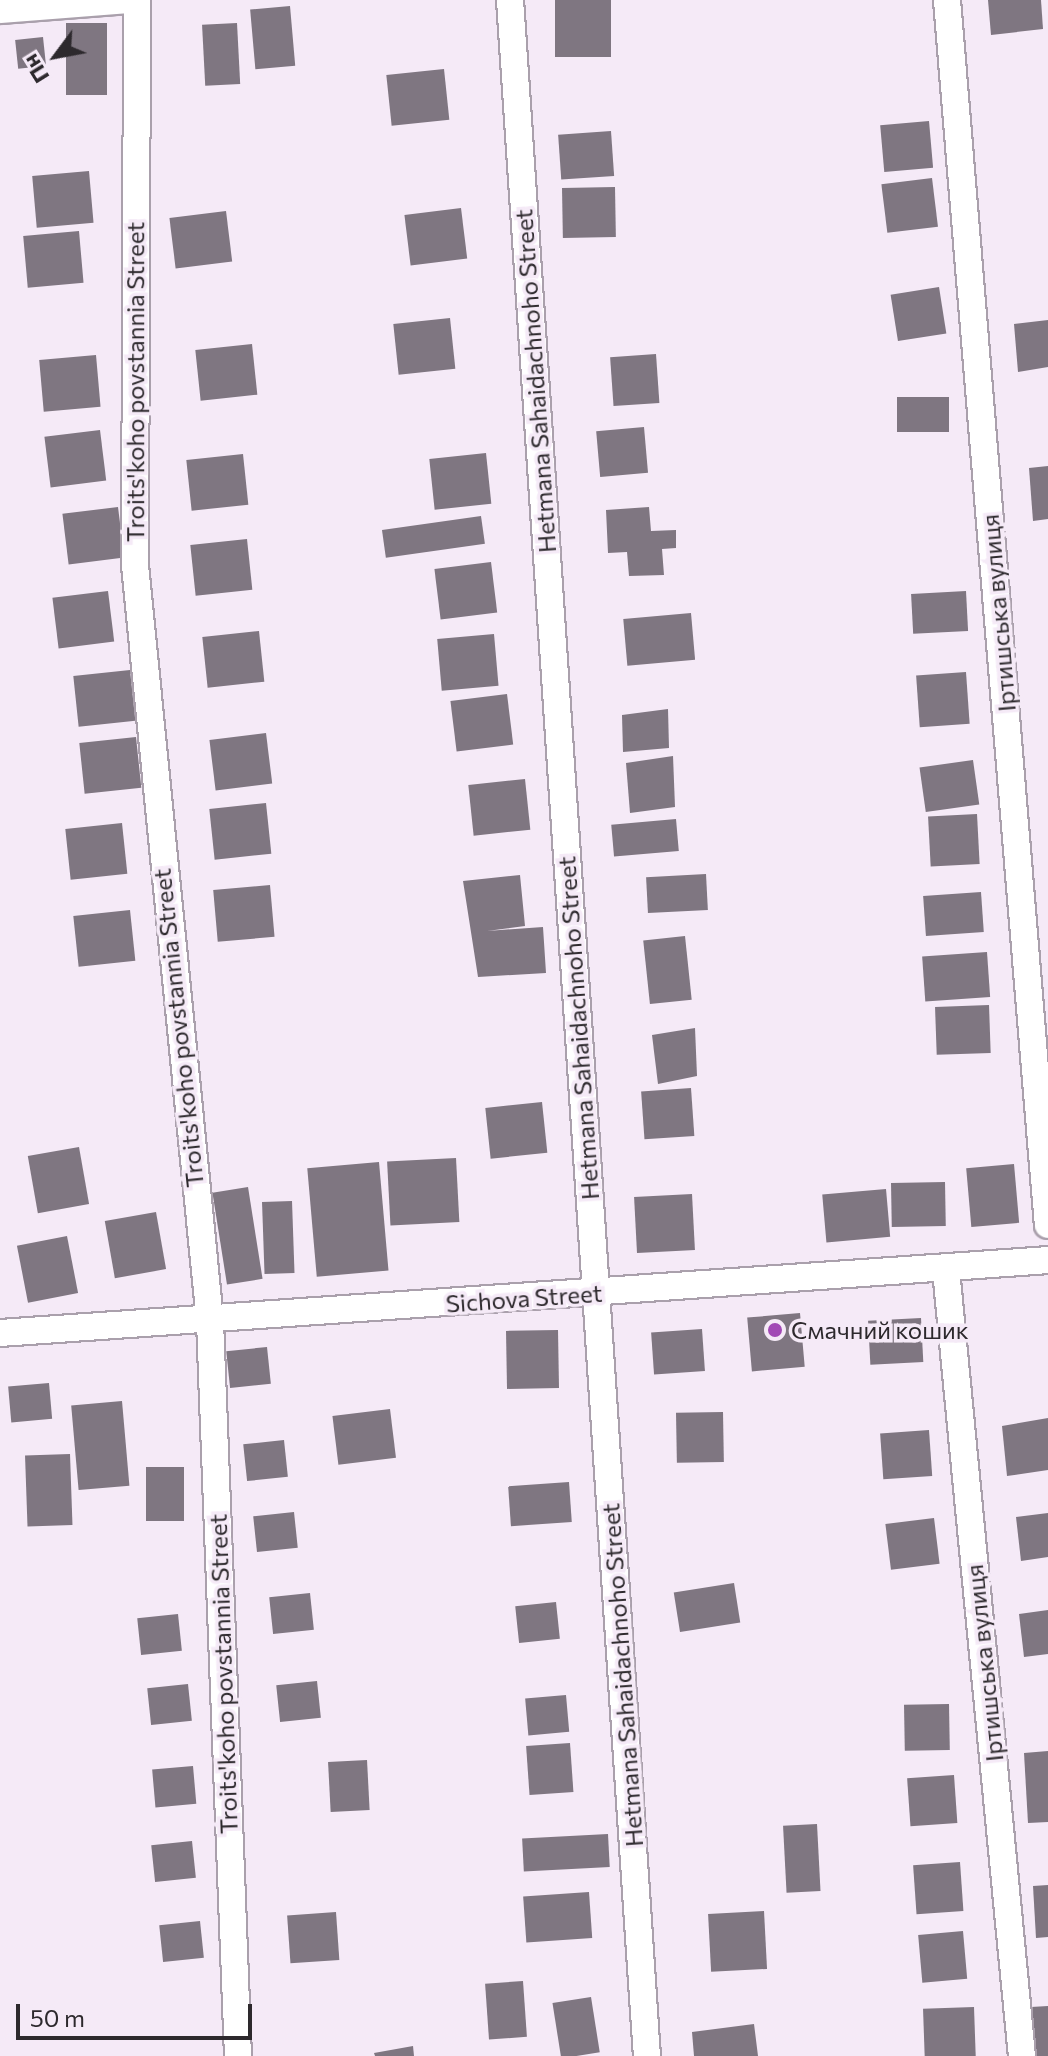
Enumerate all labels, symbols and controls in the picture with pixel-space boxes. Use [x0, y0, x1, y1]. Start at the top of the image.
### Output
north arrow [16, 16, 96, 96]
text: Пн [16, 49, 54, 88]
street label: Hetmana Sahaidachnoho Street [509, 208, 561, 554]
street label: Troits'koho povstannia Street [121, 222, 149, 542]
street label: Іртишська вулиця [975, 513, 1021, 713]
street label: Hetmana Sahaidachnoho Street [552, 855, 604, 1201]
street label: Troits'koho povstannia Street [147, 867, 209, 1189]
street label: Sichova Street [445, 1278, 603, 1318]
place label: Смачний кошик [791, 1316, 969, 1344]
marker: Смачний кошик [766, 1321, 784, 1339]
street label: Hetmana Sahaidachnoho Street [596, 1502, 648, 1848]
street label: Troits'koho povstannia Street [203, 1513, 243, 1835]
street label: Іртишська вулиця [959, 1563, 1009, 1763]
scale bar [20, 1988, 256, 2038]
text: 50 m [30, 2003, 85, 2032]

